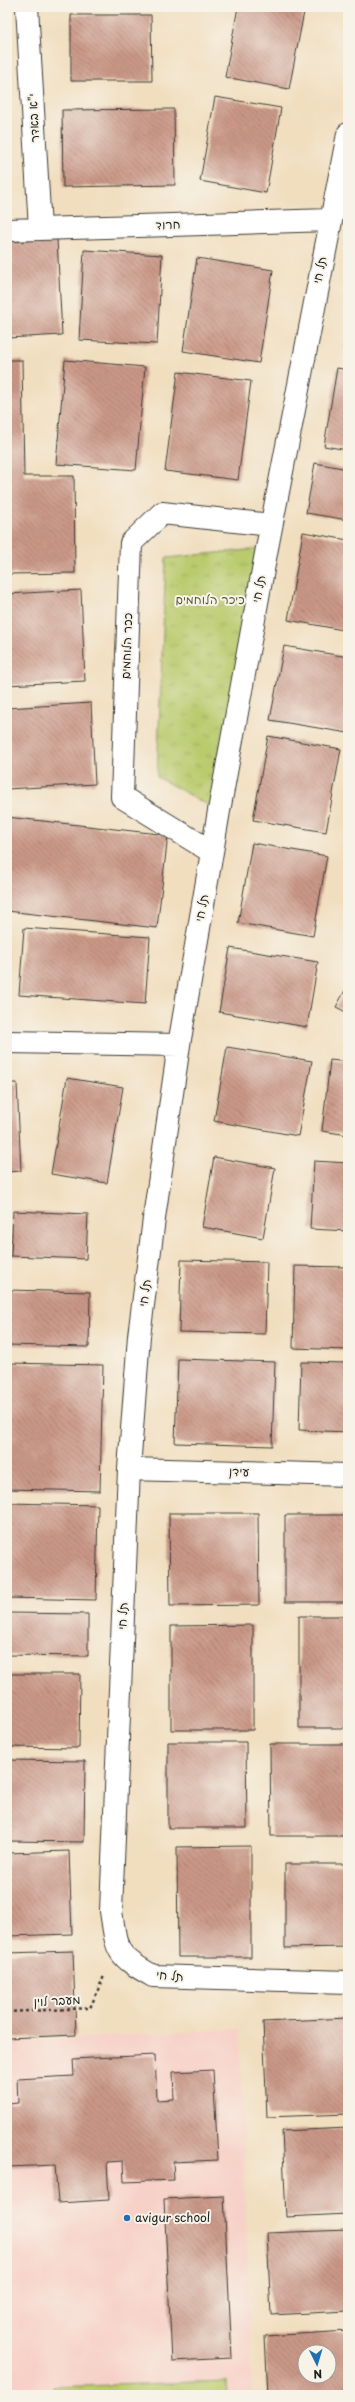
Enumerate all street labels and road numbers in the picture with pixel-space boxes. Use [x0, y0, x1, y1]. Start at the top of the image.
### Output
street label: י"א באדר [23, 93, 43, 143]
street label: חרוד [155, 215, 181, 233]
street label: תל חי [308, 255, 330, 285]
street label: תל חי [247, 574, 269, 604]
street label: ככר הלוחמים [116, 612, 136, 679]
street label: תל חי [190, 893, 212, 923]
street label: תל חי [133, 1278, 155, 1308]
street label: עידן [229, 1462, 250, 1480]
street label: תל חי [113, 1602, 131, 1630]
street label: תל חי [156, 1965, 184, 1985]
street label: מעבר לוין [33, 1990, 81, 2010]

